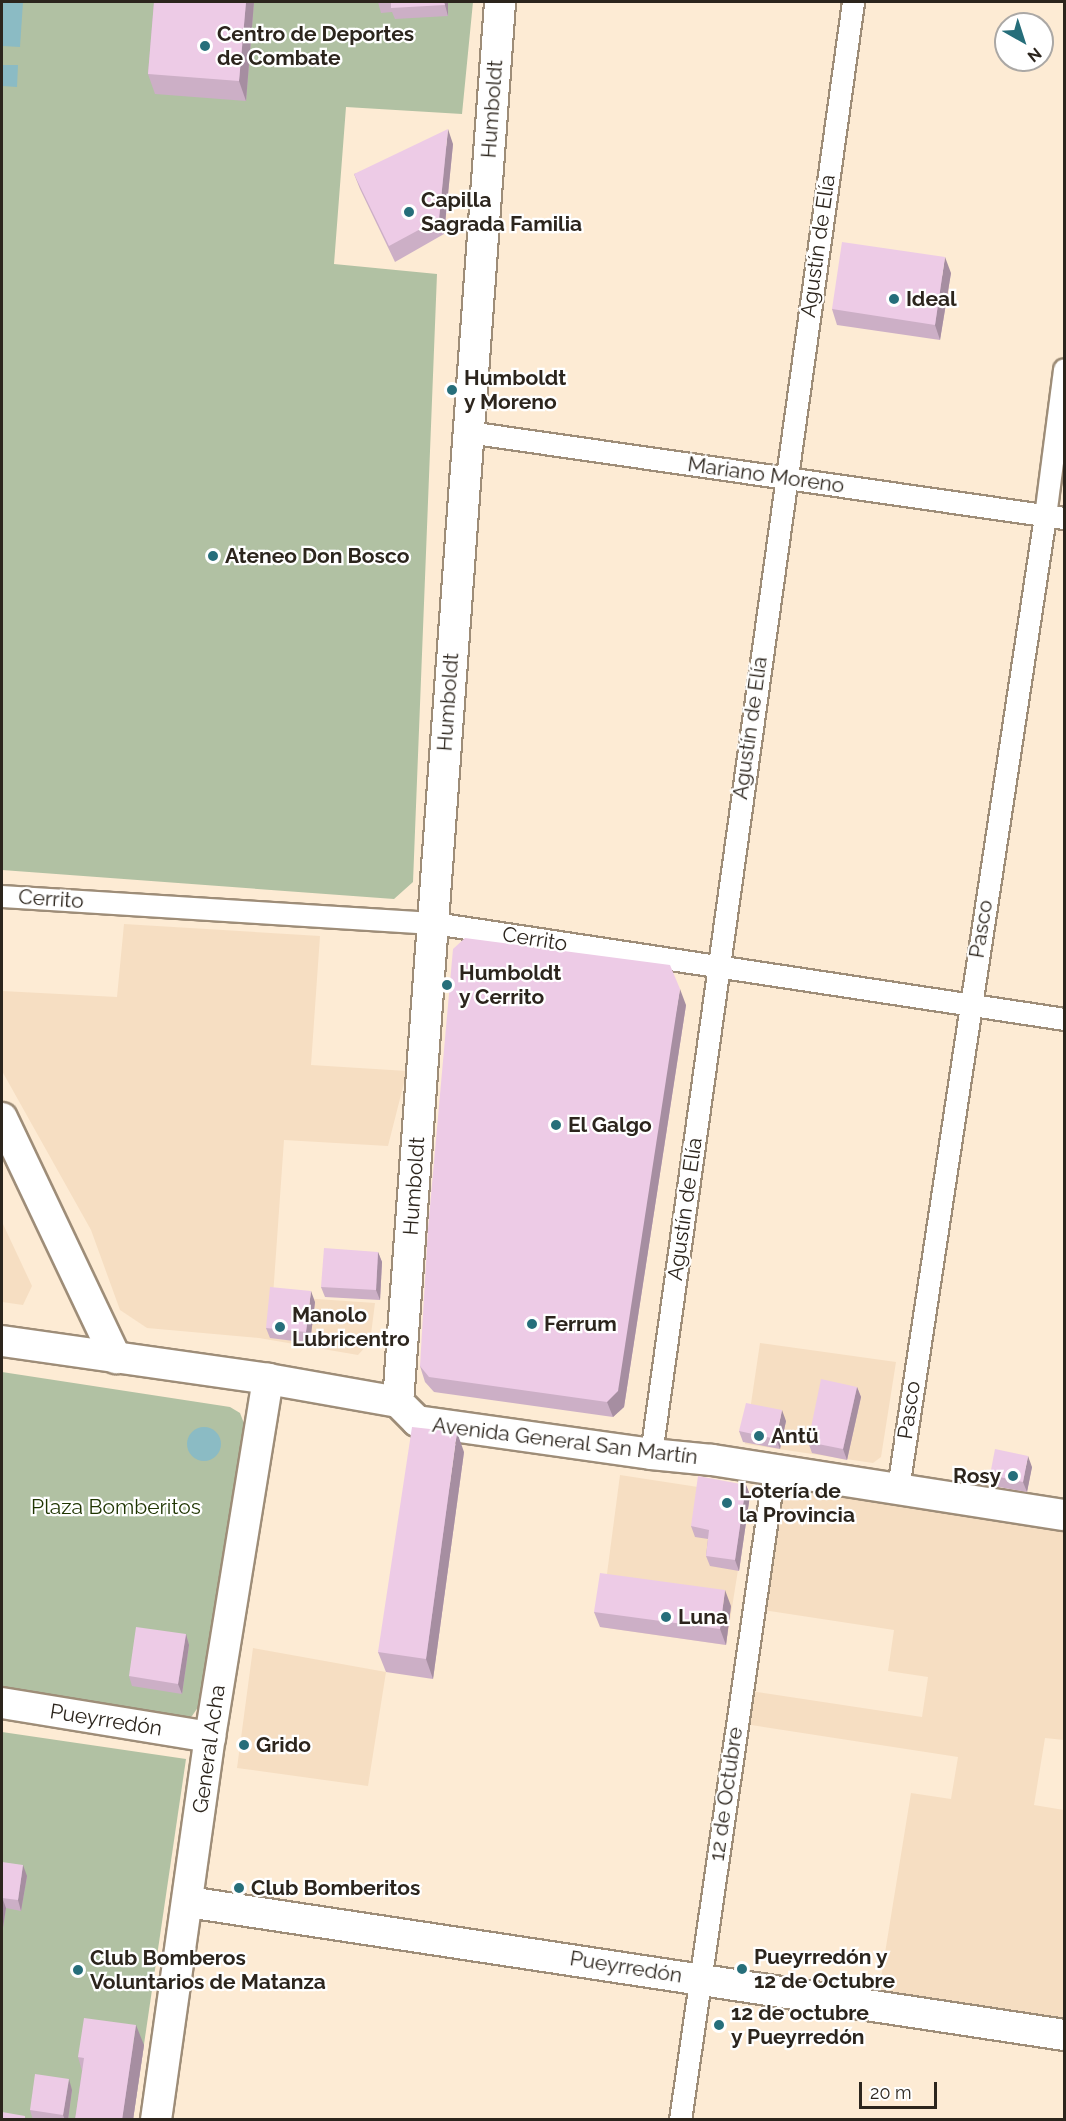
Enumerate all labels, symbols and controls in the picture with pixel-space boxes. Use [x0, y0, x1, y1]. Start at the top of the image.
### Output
north arrow [994, 12, 1054, 72]
place label: Centro de Deportes de Combate [217, 21, 414, 71]
marker: Centro de Deportes de Combate [198, 39, 212, 53]
text: N [1024, 44, 1045, 66]
street label: Humboldt [476, 59, 508, 159]
street label: Agustín de Elía [796, 173, 840, 319]
place label: Capilla Sagrada Familia [421, 187, 582, 237]
marker: Capilla Sagrada Familia [402, 205, 416, 219]
place label: Ideal [906, 286, 957, 312]
marker: Ideal [887, 292, 901, 306]
place label: Humboldt y Moreno [464, 365, 566, 415]
marker: Humboldt y Moreno [445, 383, 459, 397]
street label: Mariano Moreno [686, 452, 846, 498]
place label: Ateneo Don Bosco [225, 543, 409, 569]
marker: Ateneo Don Bosco [206, 549, 220, 563]
street label: Humboldt [432, 652, 464, 752]
street label: Agustín de Elía [728, 655, 772, 801]
street label: Cerrito [18, 884, 84, 914]
street label: Pasco [964, 898, 998, 960]
street label: Cerrito [501, 921, 569, 957]
place label: Humboldt y Cerrito [459, 960, 561, 1010]
marker: Humboldt y Cerrito [440, 978, 454, 992]
place label: El Galgo [568, 1112, 652, 1138]
marker: El Galgo [549, 1118, 563, 1132]
street label: Humboldt [398, 1136, 430, 1236]
street label: Agustín de Elía [663, 1136, 707, 1282]
place label: Manolo Lubricentro [292, 1302, 410, 1352]
place label: Ferrum [544, 1311, 617, 1337]
marker: Ferrum [525, 1317, 539, 1331]
marker: Manolo Lubricentro [273, 1320, 287, 1334]
street label: Pasco [892, 1379, 926, 1441]
street label: Avenida General San Martín [431, 1412, 699, 1470]
place label: Antü [771, 1423, 819, 1449]
marker: Antü [752, 1429, 766, 1443]
place label: Rosy [953, 1463, 1001, 1489]
marker: Rosy [1006, 1469, 1020, 1483]
place label: Lotería de la Provincia [739, 1478, 855, 1528]
park label: Plaza Bomberitos [31, 1494, 201, 1520]
marker: Lotería de la Provincia [720, 1496, 734, 1510]
place label: Luna [678, 1604, 728, 1630]
marker: Luna [659, 1610, 673, 1624]
street label: General Acha [187, 1682, 231, 1816]
street label: Pueyrredón [48, 1699, 164, 1741]
street label: 12 de Octubre [704, 1725, 748, 1863]
place label: Grido [256, 1732, 311, 1758]
marker: Grido [237, 1738, 251, 1752]
place label: Club Bomberitos [251, 1875, 420, 1901]
marker: Club Bomberitos [232, 1881, 246, 1895]
place label: Pueyrredón y 12 de Octubre [754, 1944, 895, 1994]
place label: Club Bomberos Voluntarios de Matanza [90, 1945, 326, 1995]
street label: Pueyrredón [568, 1946, 684, 1988]
marker: Pueyrredón y 12 de Octubre [735, 1962, 749, 1976]
marker: Club Bomberos Voluntarios de Matanza [71, 1963, 85, 1977]
place label: 12 de octubre y Pueyrredón [731, 2000, 869, 2050]
marker: 12 de octubre y Pueyrredón [712, 2018, 726, 2032]
scale bar [862, 2070, 940, 2108]
text: 20 m [870, 2082, 912, 2103]

